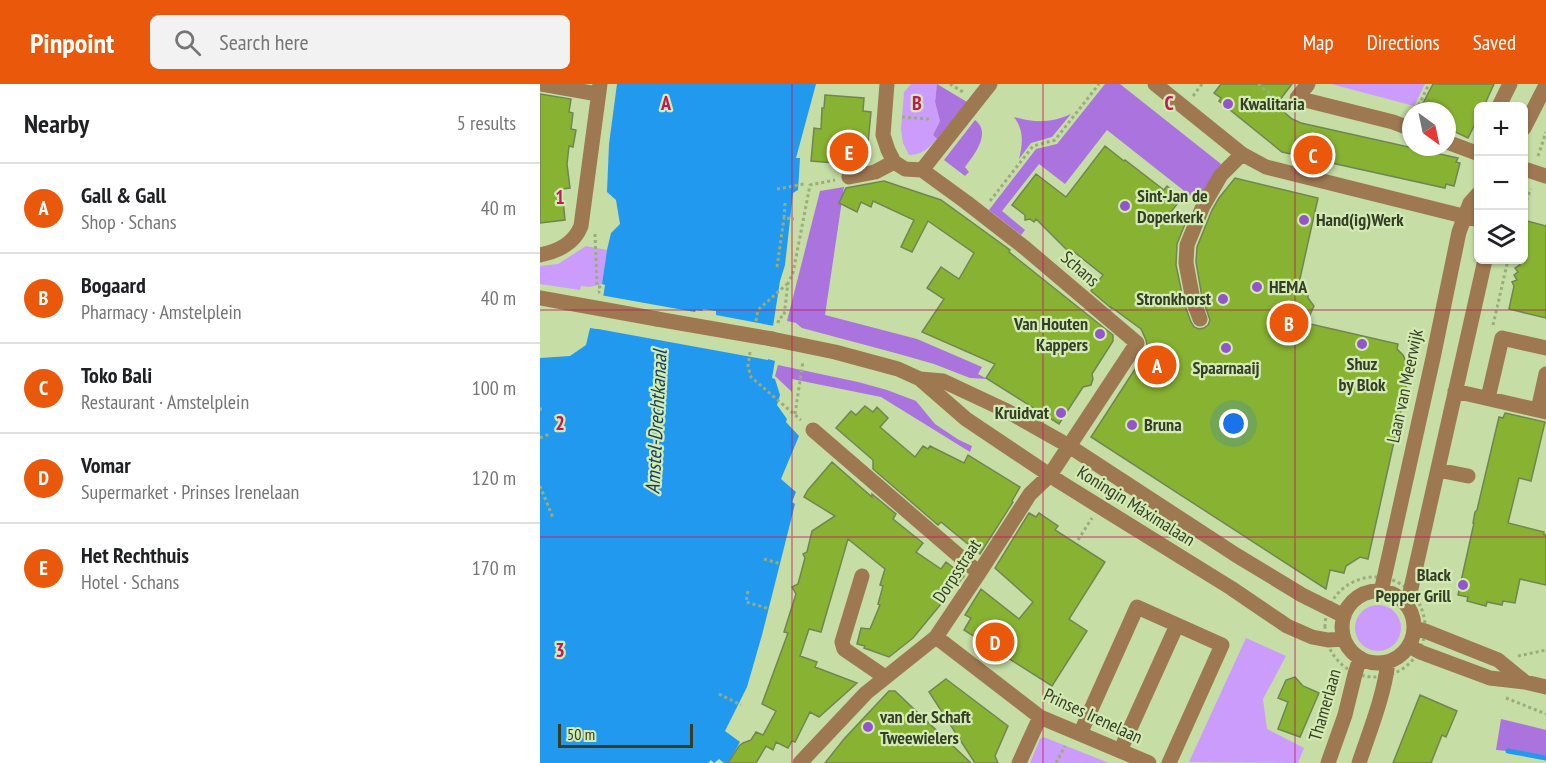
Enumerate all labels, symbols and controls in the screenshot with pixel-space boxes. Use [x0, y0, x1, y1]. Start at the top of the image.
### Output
search box [150, 15, 570, 69]
text: Pinpoint [30, 24, 114, 61]
icon: search [171, 26, 204, 59]
text: Search here [219, 28, 309, 56]
text: Map [1303, 29, 1334, 56]
text: Directions [1367, 29, 1440, 56]
text: Saved [1473, 29, 1516, 56]
text: A [660, 90, 672, 116]
text: B [912, 90, 922, 116]
text: C [1164, 90, 1174, 116]
place label: Kwalitaria [1240, 92, 1305, 115]
marker: Kwalitaria [1221, 97, 1235, 111]
north arrow [1402, 102, 1456, 156]
map controls [1474, 102, 1528, 264]
button: + [1474, 102, 1528, 156]
text: Nearby [24, 107, 89, 140]
text: 5 results [457, 110, 516, 136]
pin: E [830, 130, 868, 174]
pin: C [1294, 132, 1332, 178]
button: − [1474, 156, 1528, 210]
text: Gall & Gall [81, 181, 166, 209]
text: 1 [555, 184, 565, 210]
place label: Sint-Jan de Doperkerk [1137, 184, 1208, 228]
text: A [38, 195, 49, 221]
text: 40 m [481, 195, 516, 221]
marker: Sint-Jan de Doperkerk [1118, 199, 1132, 213]
place label: Hand(ig)Werk [1316, 208, 1404, 231]
text: Shop · Schans [81, 209, 176, 235]
button: layers [1474, 210, 1528, 264]
marker: Hand(ig)Werk [1297, 213, 1311, 227]
street label: Schans [1056, 246, 1104, 291]
text: Bogaard [81, 271, 146, 299]
place label: HEMA [1269, 275, 1308, 298]
marker: HEMA [1250, 280, 1264, 294]
text: B [39, 285, 48, 311]
text: 40 m [481, 285, 516, 311]
place label: Stronkhorst [1136, 287, 1212, 310]
marker: Stronkhorst [1216, 292, 1230, 306]
text: Pharmacy · Amstelplein [81, 299, 242, 325]
pin: B [1270, 300, 1308, 346]
place label: Van Houten Kappers [1013, 312, 1088, 356]
marker: Van Houten Kappers [1093, 327, 1107, 341]
street label: Laan van Meerwijk [1381, 327, 1428, 445]
marker: Shuz by Blok [1355, 337, 1369, 351]
marker: Spaarnaaij [1219, 341, 1233, 355]
pin: A [1138, 342, 1176, 388]
water label: Amstel-Drechtkanaal [639, 347, 673, 495]
place label: Shuz by Blok [1339, 352, 1386, 396]
place label: Spaarnaaij [1192, 356, 1260, 379]
text: Toko Bali [81, 361, 152, 389]
text: C [39, 375, 48, 401]
text: 100 m [472, 375, 516, 401]
text: Restaurant · Amstelplein [81, 389, 249, 415]
place label: Kruidvat [995, 401, 1050, 424]
marker: Kruidvat [1054, 406, 1068, 420]
your location [1219, 409, 1248, 438]
text: 2 [555, 410, 565, 436]
place label: Bruna [1144, 413, 1182, 436]
marker: Bruna [1125, 418, 1139, 432]
text: Vomar [81, 451, 131, 479]
street label: Koningin Máximalaan [1073, 460, 1199, 551]
text: D [38, 465, 49, 491]
text: 120 m [472, 465, 516, 491]
text: Supermarket · Prinses Irenelaan [81, 479, 299, 505]
street label: Dorpsstraat [927, 534, 986, 607]
text: Het Rechthuis [81, 541, 189, 569]
text: E [39, 555, 48, 581]
text: 170 m [472, 555, 516, 581]
place label: Black Pepper Grill [1376, 563, 1452, 607]
text: Hotel · Schans [81, 569, 179, 595]
marker: Black Pepper Grill [1456, 578, 1470, 592]
pin: D [976, 620, 1014, 664]
text: 3 [555, 637, 565, 663]
street label: Thamerlaan [1303, 666, 1346, 743]
street label: Prinses Irenelaan [1040, 683, 1146, 748]
place label: van der Schaft Tweewielers [879, 705, 971, 749]
marker: van der Schaft Tweewielers [861, 720, 875, 734]
scale bar [558, 721, 693, 748]
text: 50 m [567, 724, 595, 744]

